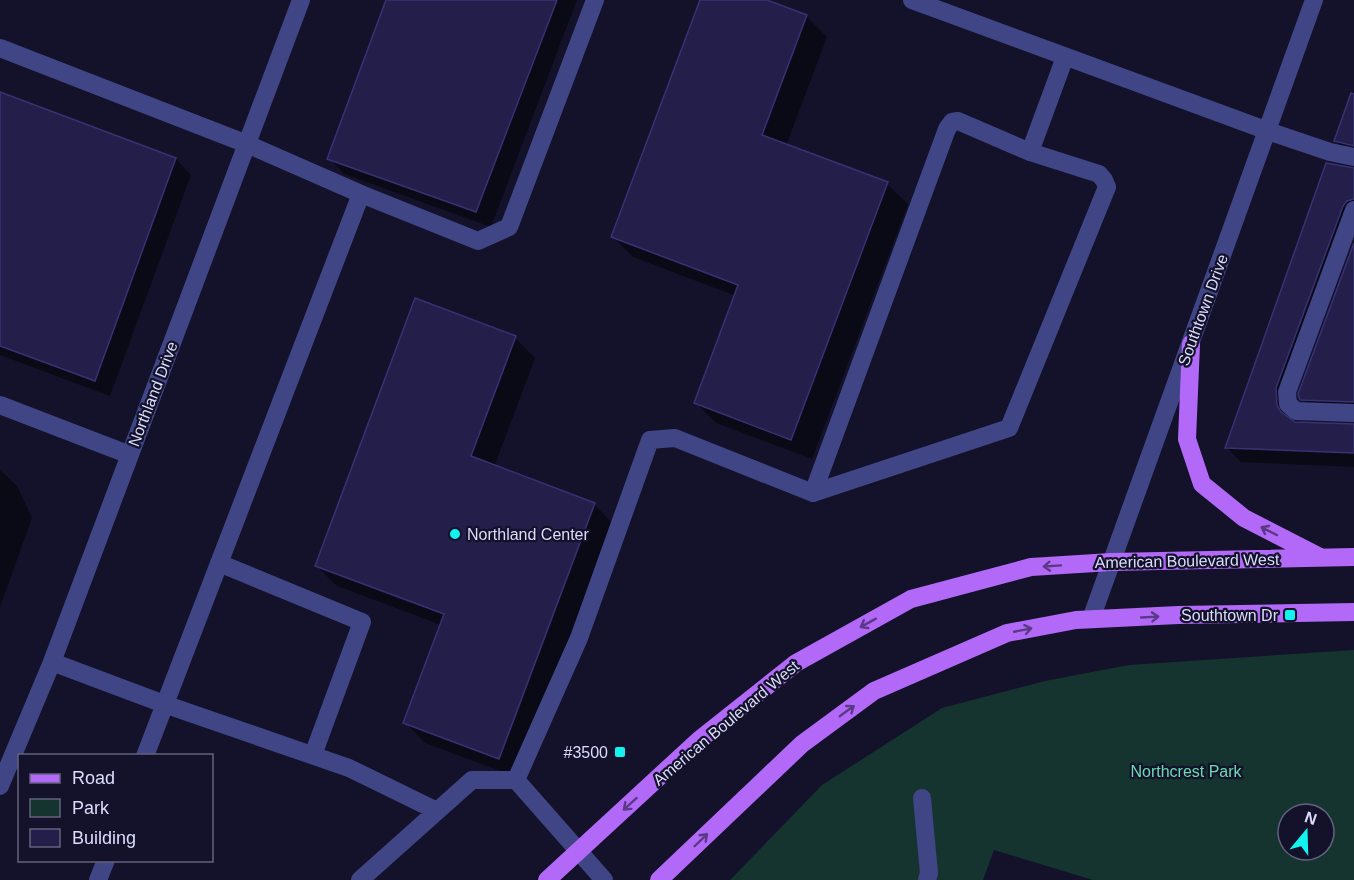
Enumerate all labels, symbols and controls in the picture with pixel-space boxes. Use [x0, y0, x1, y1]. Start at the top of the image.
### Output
street label: Southtown Drive [1175, 252, 1231, 368]
street label: Northland Drive [125, 339, 181, 449]
one-way arrow [1261, 525, 1279, 536]
place label: Northland Center [467, 526, 590, 543]
marker: Northland Center [448, 527, 462, 541]
street label: American Boulevard West [1095, 551, 1280, 571]
one-way arrow [1043, 561, 1063, 572]
place label: Southtown Dr [1181, 607, 1279, 624]
marker: Southtown Dr [1283, 608, 1297, 622]
one-way arrow [1139, 611, 1159, 622]
one-way arrow [860, 617, 877, 629]
one-way arrow [1013, 624, 1032, 635]
street label: American Boulevard West [650, 657, 803, 789]
one-way arrow [839, 705, 855, 717]
place label: #3500 [564, 744, 608, 761]
marker: #3500 [613, 745, 627, 759]
legend [18, 754, 213, 862]
park label: Northcrest Park [1130, 763, 1243, 780]
text: Road [72, 768, 115, 788]
one-way arrow [623, 797, 638, 811]
text: Park [72, 798, 110, 818]
north arrow [1276, 802, 1336, 862]
text: N [1302, 808, 1319, 828]
text: Building [72, 828, 136, 848]
one-way arrow [693, 833, 708, 847]

